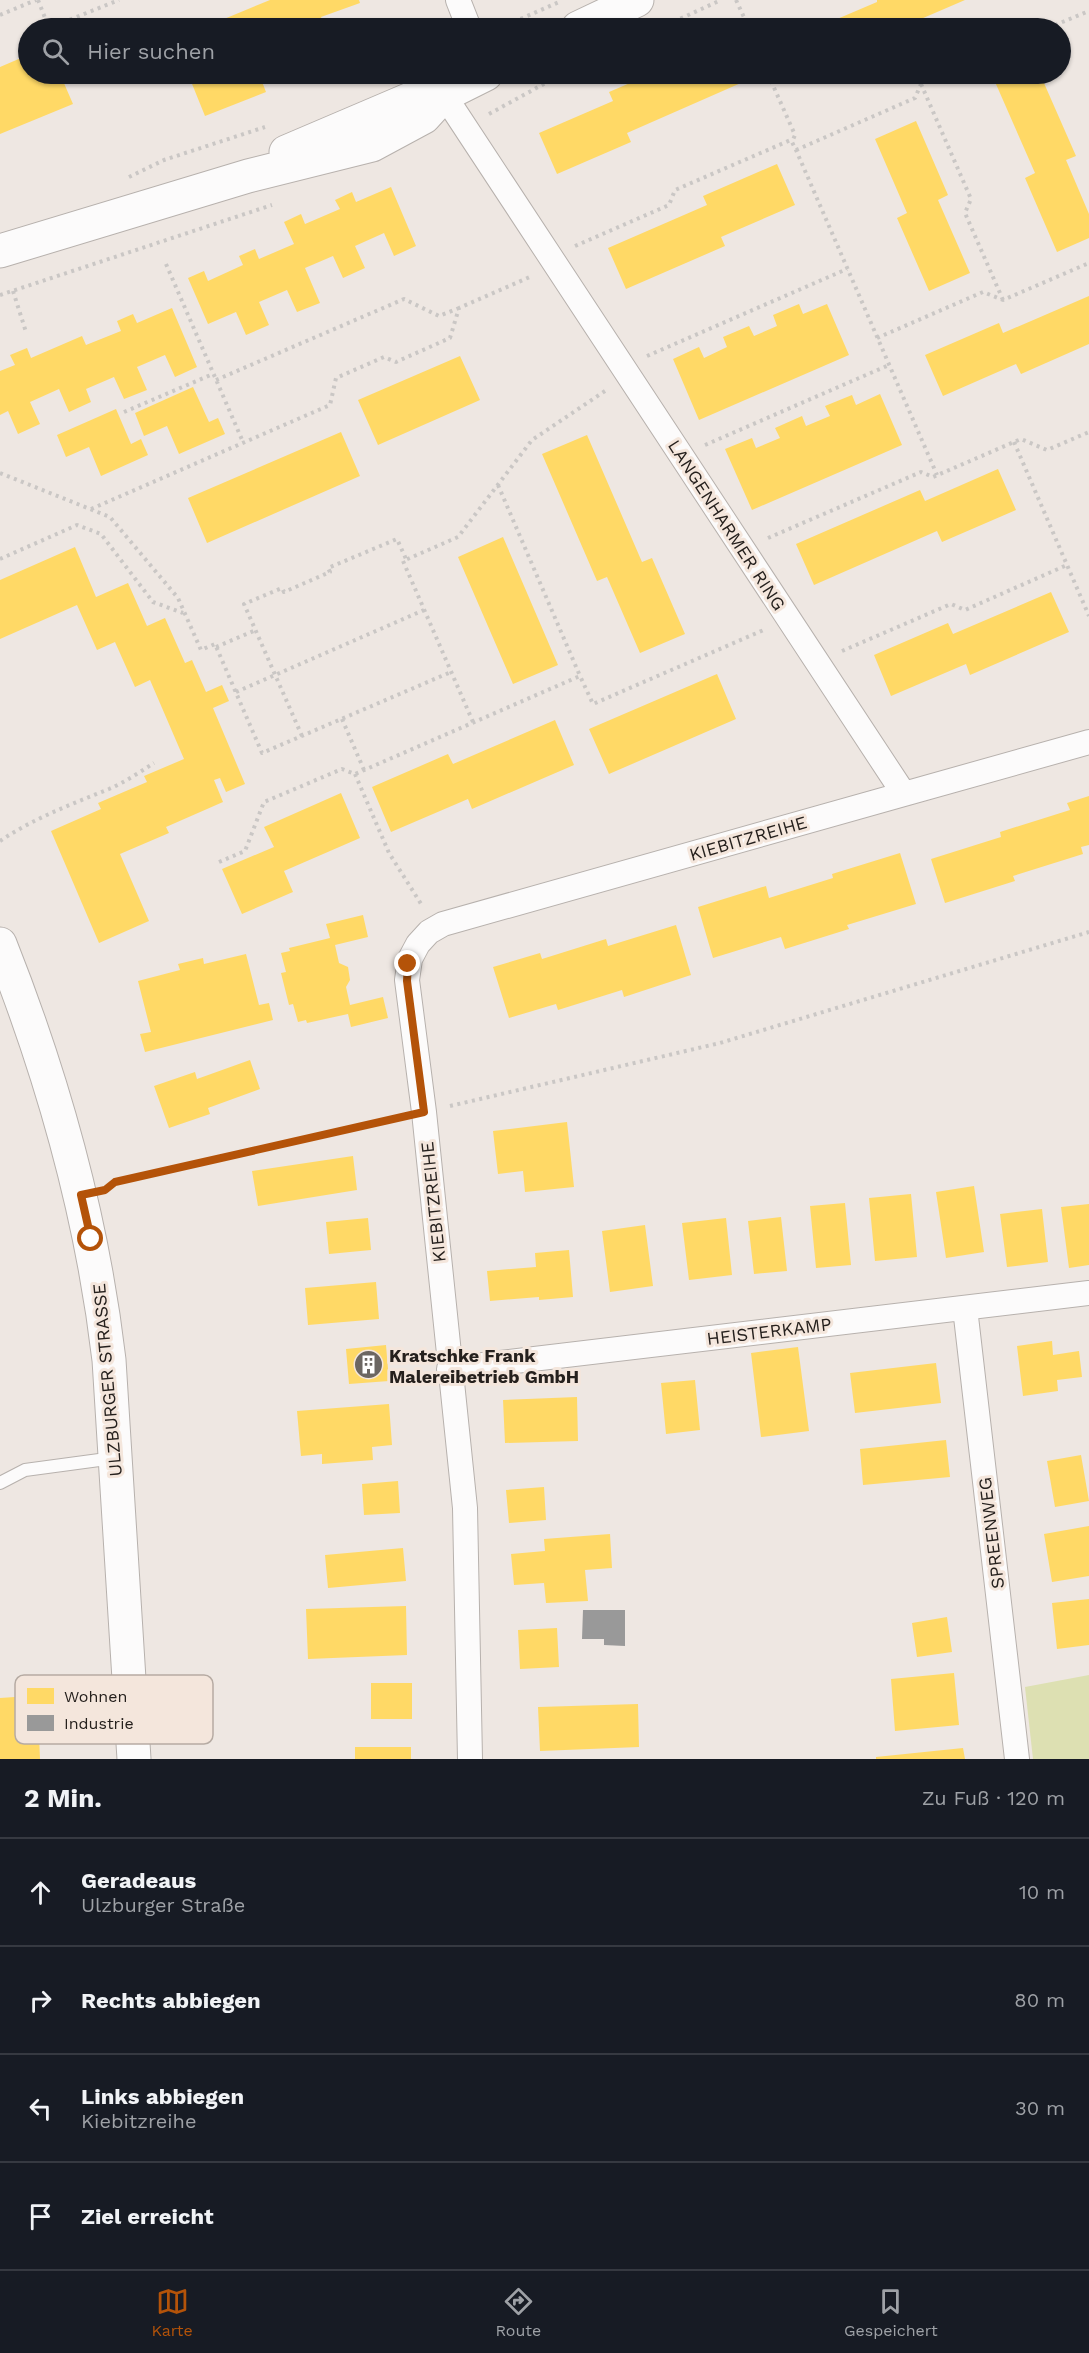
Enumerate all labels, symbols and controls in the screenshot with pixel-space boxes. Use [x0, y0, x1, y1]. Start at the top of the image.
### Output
search box [18, 18, 1071, 84]
icon: search [39, 35, 72, 68]
text: Hier suchen [87, 39, 215, 64]
street label: LANGENHARMER RING [664, 436, 790, 614]
street label: KIEBITZREIHE [687, 811, 809, 865]
route end [394, 950, 420, 976]
street label: KIEBITZREIHE [416, 1141, 450, 1263]
route start [77, 1225, 103, 1251]
street label: ULZBURGER STRASSE [88, 1282, 126, 1478]
street label: HEISTERKAMP [705, 1313, 833, 1349]
place label: Kratschke Frank Malereibetrieb GmbH [389, 1345, 579, 1387]
building icon: Kratschke Frank Malereibetrieb GmbH [352, 1349, 384, 1381]
street label: SPREENWEG [974, 1476, 1008, 1590]
legend [15, 1675, 213, 1744]
text: Wohnen [64, 1687, 127, 1706]
text: Industrie [64, 1714, 134, 1733]
text: 2 Min. [24, 1783, 102, 1813]
text: Zu Fuß · 120 m [922, 1786, 1065, 1810]
text: Geradeaus [81, 1868, 196, 1893]
icon: ahead [24, 1876, 57, 1909]
text: 10 m [1019, 1880, 1065, 1904]
text: Ulzburger Straße [81, 1893, 245, 1917]
icon: right [24, 1984, 57, 2017]
text: Rechts abbiegen [81, 1988, 261, 2013]
text: 80 m [1014, 1988, 1065, 2012]
text: Links abbiegen [81, 2084, 244, 2109]
icon: left [24, 2092, 57, 2125]
text: 30 m [1015, 2096, 1065, 2120]
text: Kiebitzreihe [81, 2109, 197, 2133]
icon: arrive [24, 2200, 57, 2233]
text: Ziel erreicht [81, 2204, 214, 2229]
tab: Karte [151, 2285, 193, 2340]
tab: Route [495, 2285, 541, 2340]
tab: Gespeichert [844, 2285, 938, 2340]

